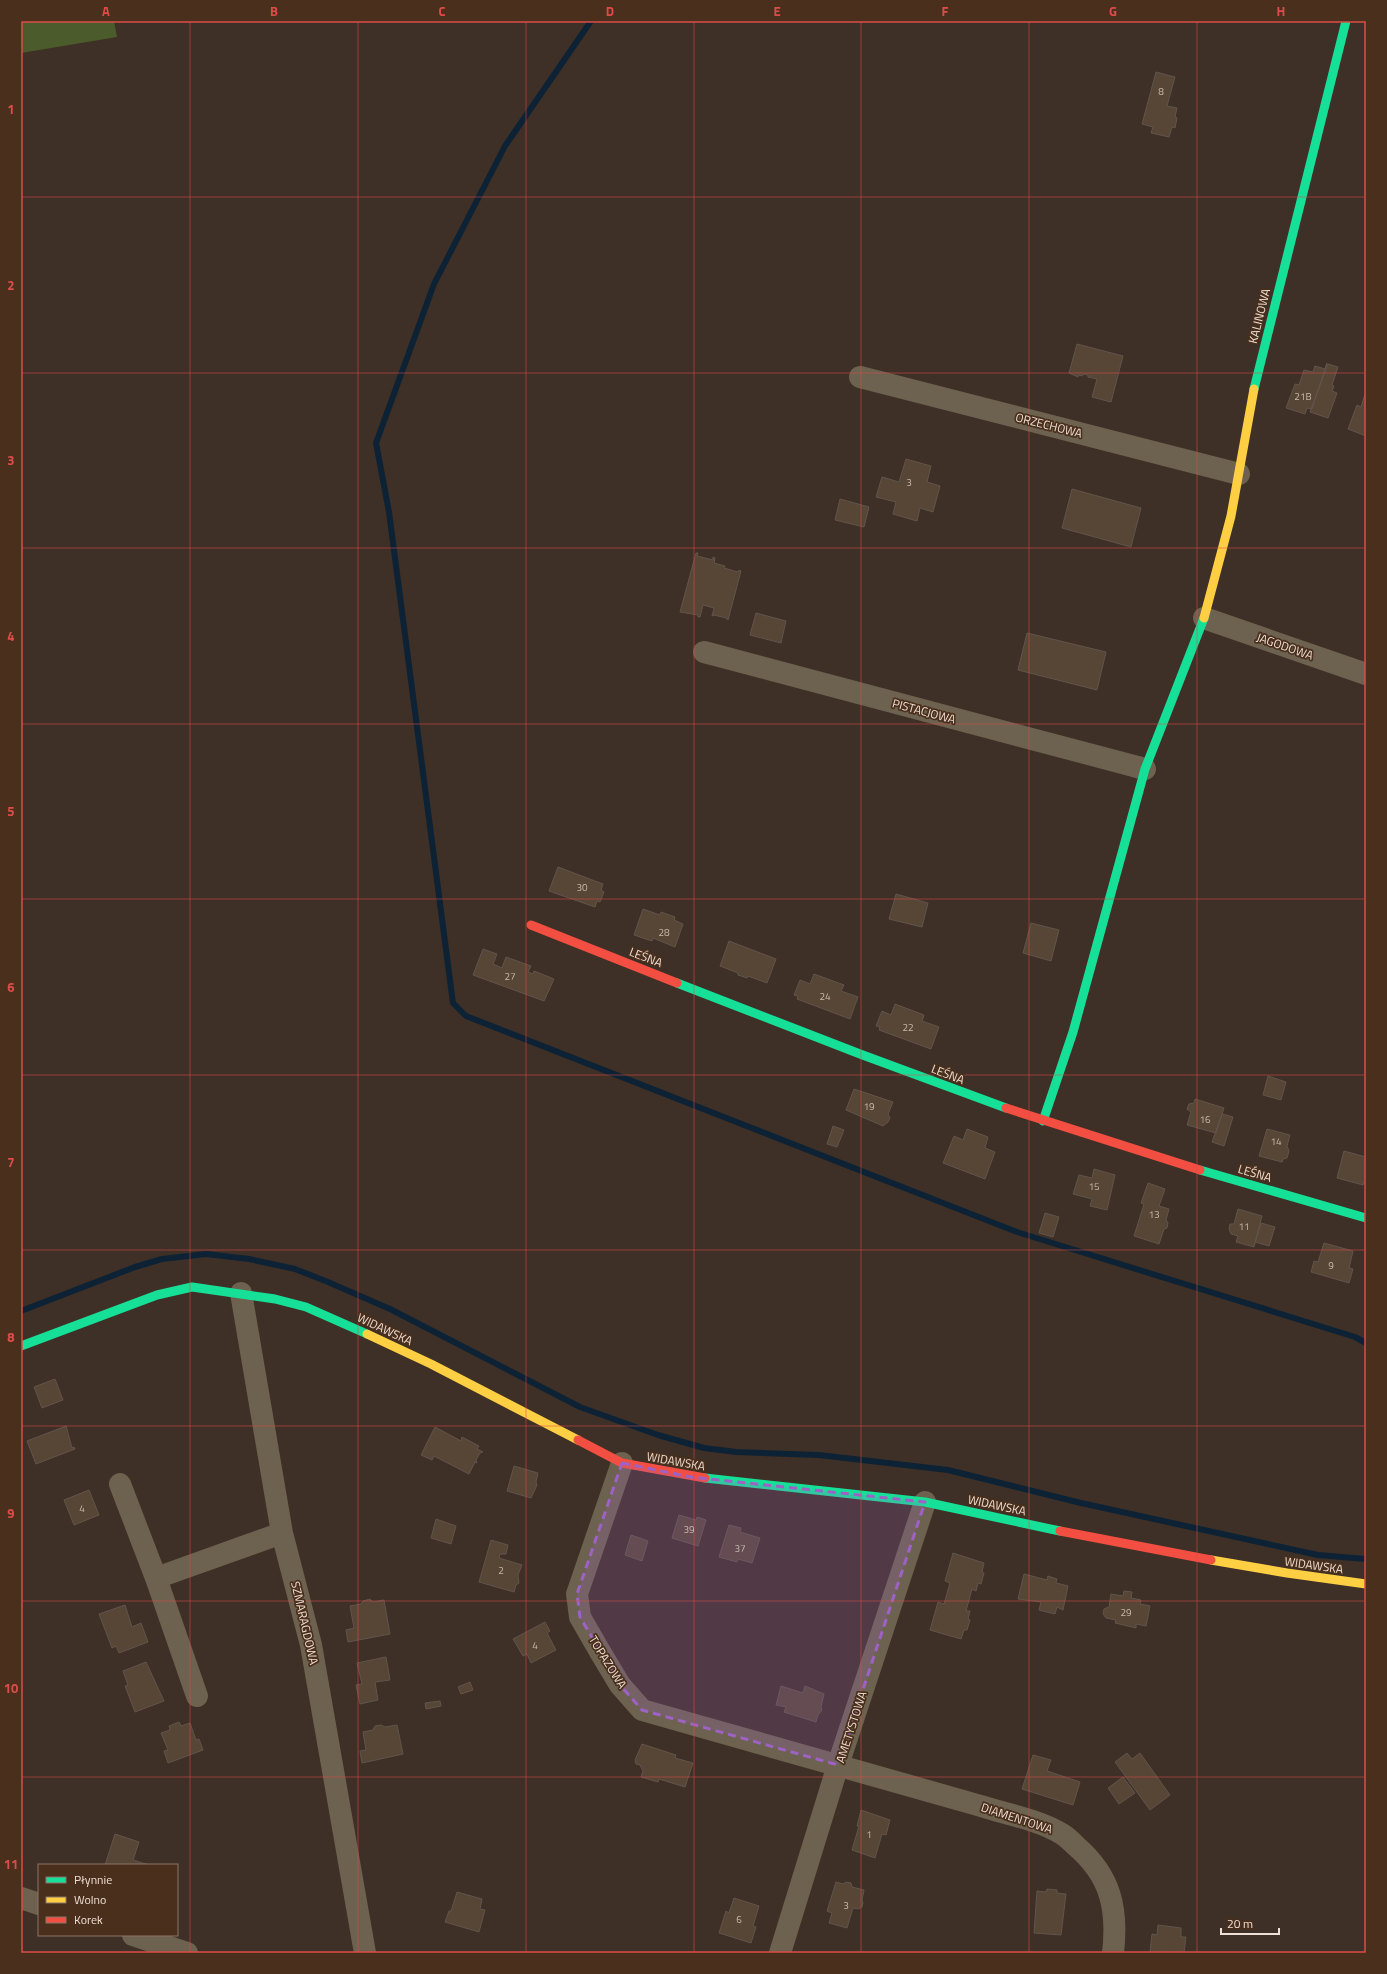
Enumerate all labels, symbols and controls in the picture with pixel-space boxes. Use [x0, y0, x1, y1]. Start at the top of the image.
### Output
text: A [102, 1, 110, 21]
text: B [270, 1, 278, 21]
text: C [438, 1, 446, 21]
text: D [606, 1, 614, 21]
text: E [773, 1, 781, 21]
text: F [942, 1, 949, 21]
text: G [1109, 1, 1117, 21]
text: H [1277, 1, 1285, 21]
house number: 8 [1158, 84, 1164, 99]
text: 1 [7, 99, 15, 119]
text: 2 [7, 275, 15, 295]
street label: KALINOWA [1243, 286, 1275, 346]
house number: 21B [1294, 389, 1312, 404]
street label: ORZECHOWA [1014, 408, 1084, 442]
text: 3 [7, 450, 15, 470]
house number: 3 [906, 475, 912, 490]
text: 4 [7, 626, 15, 646]
street label: JAGODOWA [1254, 627, 1316, 665]
street label: PISTACJOWA [890, 693, 958, 729]
text: 5 [7, 801, 15, 821]
house number: 30 [576, 880, 588, 895]
house number: 28 [658, 925, 670, 940]
street label: LEŚNA [627, 942, 665, 972]
house number: 27 [504, 969, 516, 984]
text: 6 [7, 977, 15, 997]
house number: 24 [819, 989, 831, 1004]
house number: 22 [902, 1020, 914, 1035]
street label: LEŚNA [929, 1059, 967, 1089]
house number: 19 [863, 1099, 875, 1114]
house number: 16 [1199, 1112, 1211, 1127]
house number: 14 [1270, 1134, 1282, 1149]
text: 7 [7, 1152, 15, 1172]
street label: LEŚNA [1236, 1159, 1274, 1187]
house number: 15 [1088, 1179, 1100, 1194]
house number: 13 [1148, 1207, 1160, 1222]
house number: 11 [1238, 1219, 1250, 1234]
house number: 9 [1328, 1258, 1334, 1273]
street label: WIDAWSKA [354, 1308, 416, 1350]
text: 8 [7, 1327, 15, 1347]
street label: WIDAWSKA [645, 1447, 707, 1475]
street label: WIDAWSKA [966, 1490, 1028, 1520]
house number: 4 [79, 1501, 85, 1516]
text: 9 [7, 1503, 15, 1523]
house number: 39 [683, 1522, 695, 1537]
house number: 37 [734, 1541, 746, 1556]
street label: WIDAWSKA [1283, 1551, 1345, 1579]
house number: 2 [498, 1563, 504, 1578]
street label: SZMARAGDOWA [286, 1579, 324, 1667]
house number: 29 [1120, 1605, 1132, 1620]
street label: TOPAZOWA [584, 1632, 632, 1692]
house number: 4 [532, 1638, 538, 1653]
text: 10 [4, 1678, 18, 1698]
street label: AMETYSTOWA [830, 1689, 872, 1765]
street label: DIAMENTOWA [979, 1798, 1055, 1838]
house number: 1 [866, 1827, 872, 1842]
text: 11 [4, 1854, 18, 1874]
legend [38, 1864, 178, 1936]
text: Płynnie [74, 1870, 112, 1889]
text: Wolno [74, 1890, 106, 1909]
house number: 3 [843, 1898, 849, 1913]
text: Korek [74, 1910, 103, 1929]
scale bar [1221, 1910, 1279, 1936]
house number: 6 [736, 1912, 742, 1927]
text: 20 m [1227, 1914, 1253, 1933]

